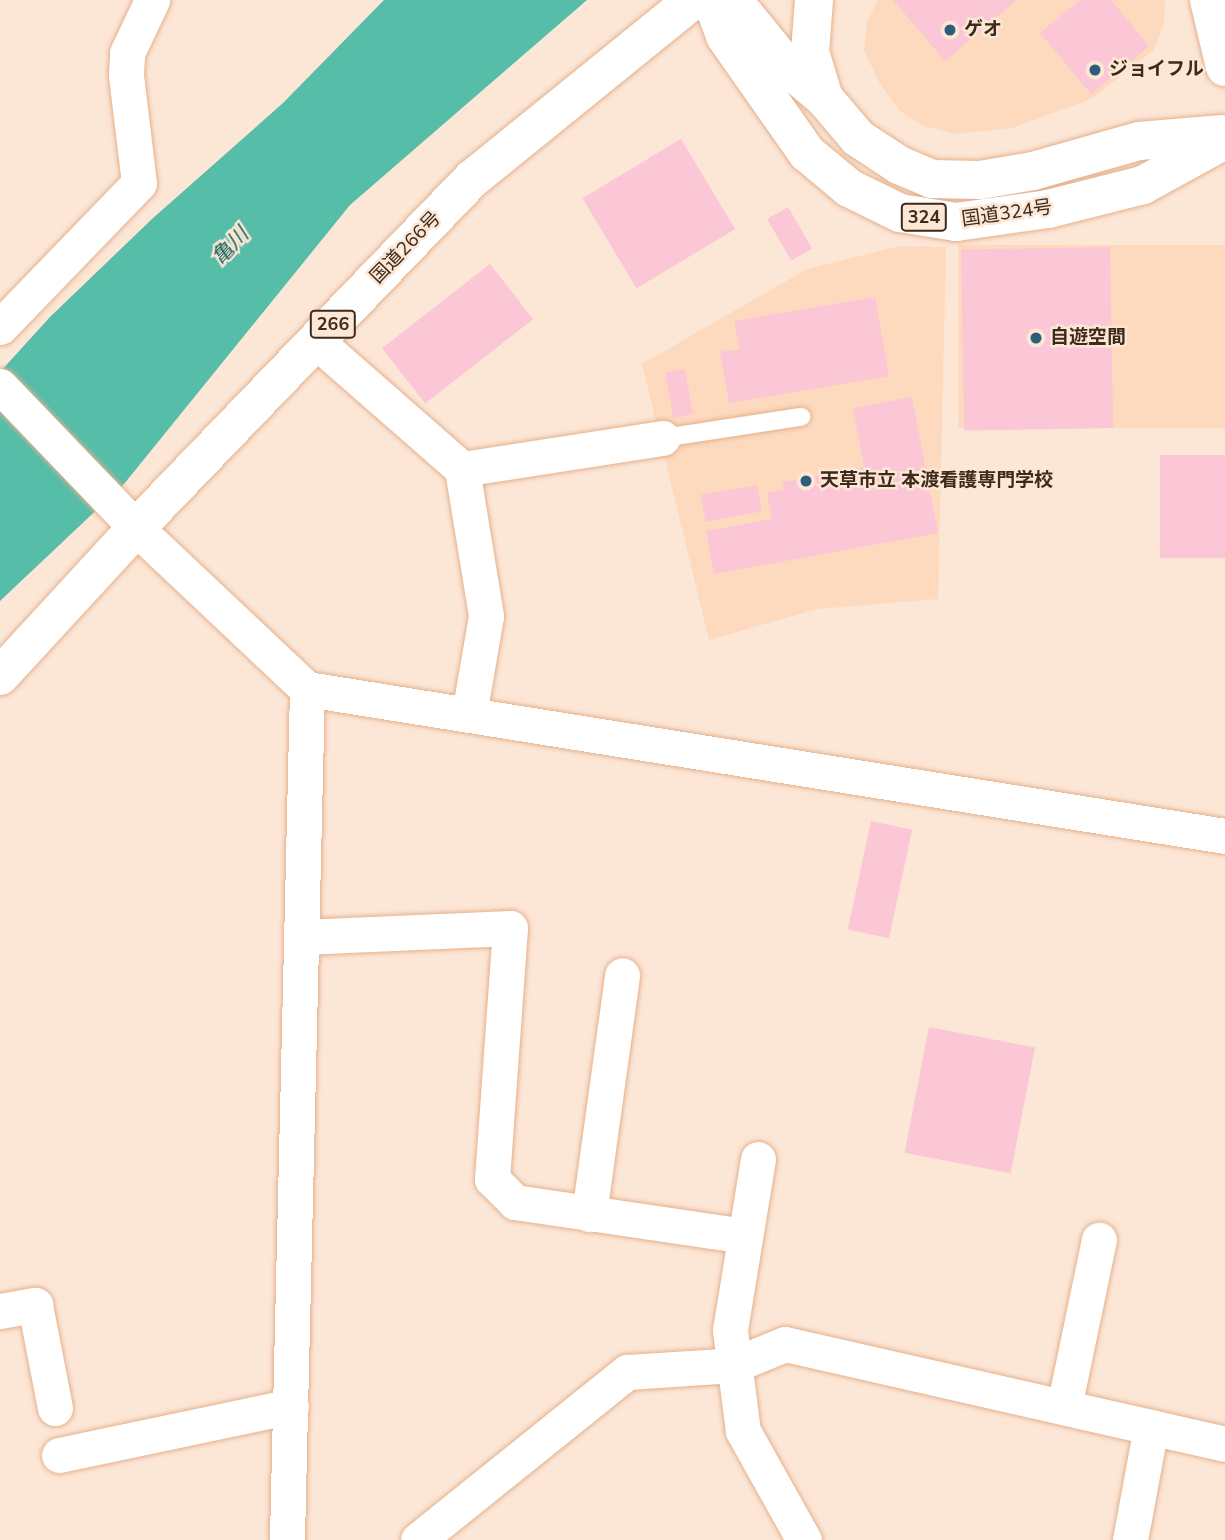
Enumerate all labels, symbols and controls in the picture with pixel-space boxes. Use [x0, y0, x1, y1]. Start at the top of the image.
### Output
place label: ゲオ [964, 19, 1002, 41]
marker: ゲオ [942, 22, 958, 38]
place label: ジョイフル [1109, 59, 1204, 81]
marker: ジョイフル [1087, 62, 1103, 78]
street label: 国道324号 [960, 196, 1054, 232]
road number: 324 [900, 202, 948, 232]
street label: 国道266号 [366, 207, 446, 289]
water label: 亀川 [206, 222, 254, 270]
road number: 266 [308, 310, 358, 338]
place label: 自遊空間 [1050, 327, 1126, 349]
marker: 自遊空間 [1028, 330, 1044, 346]
place label: 天草市立 本渡看護専門学校 [820, 470, 1053, 492]
marker: 天草市立 本渡看護専門学校 [798, 473, 814, 489]

